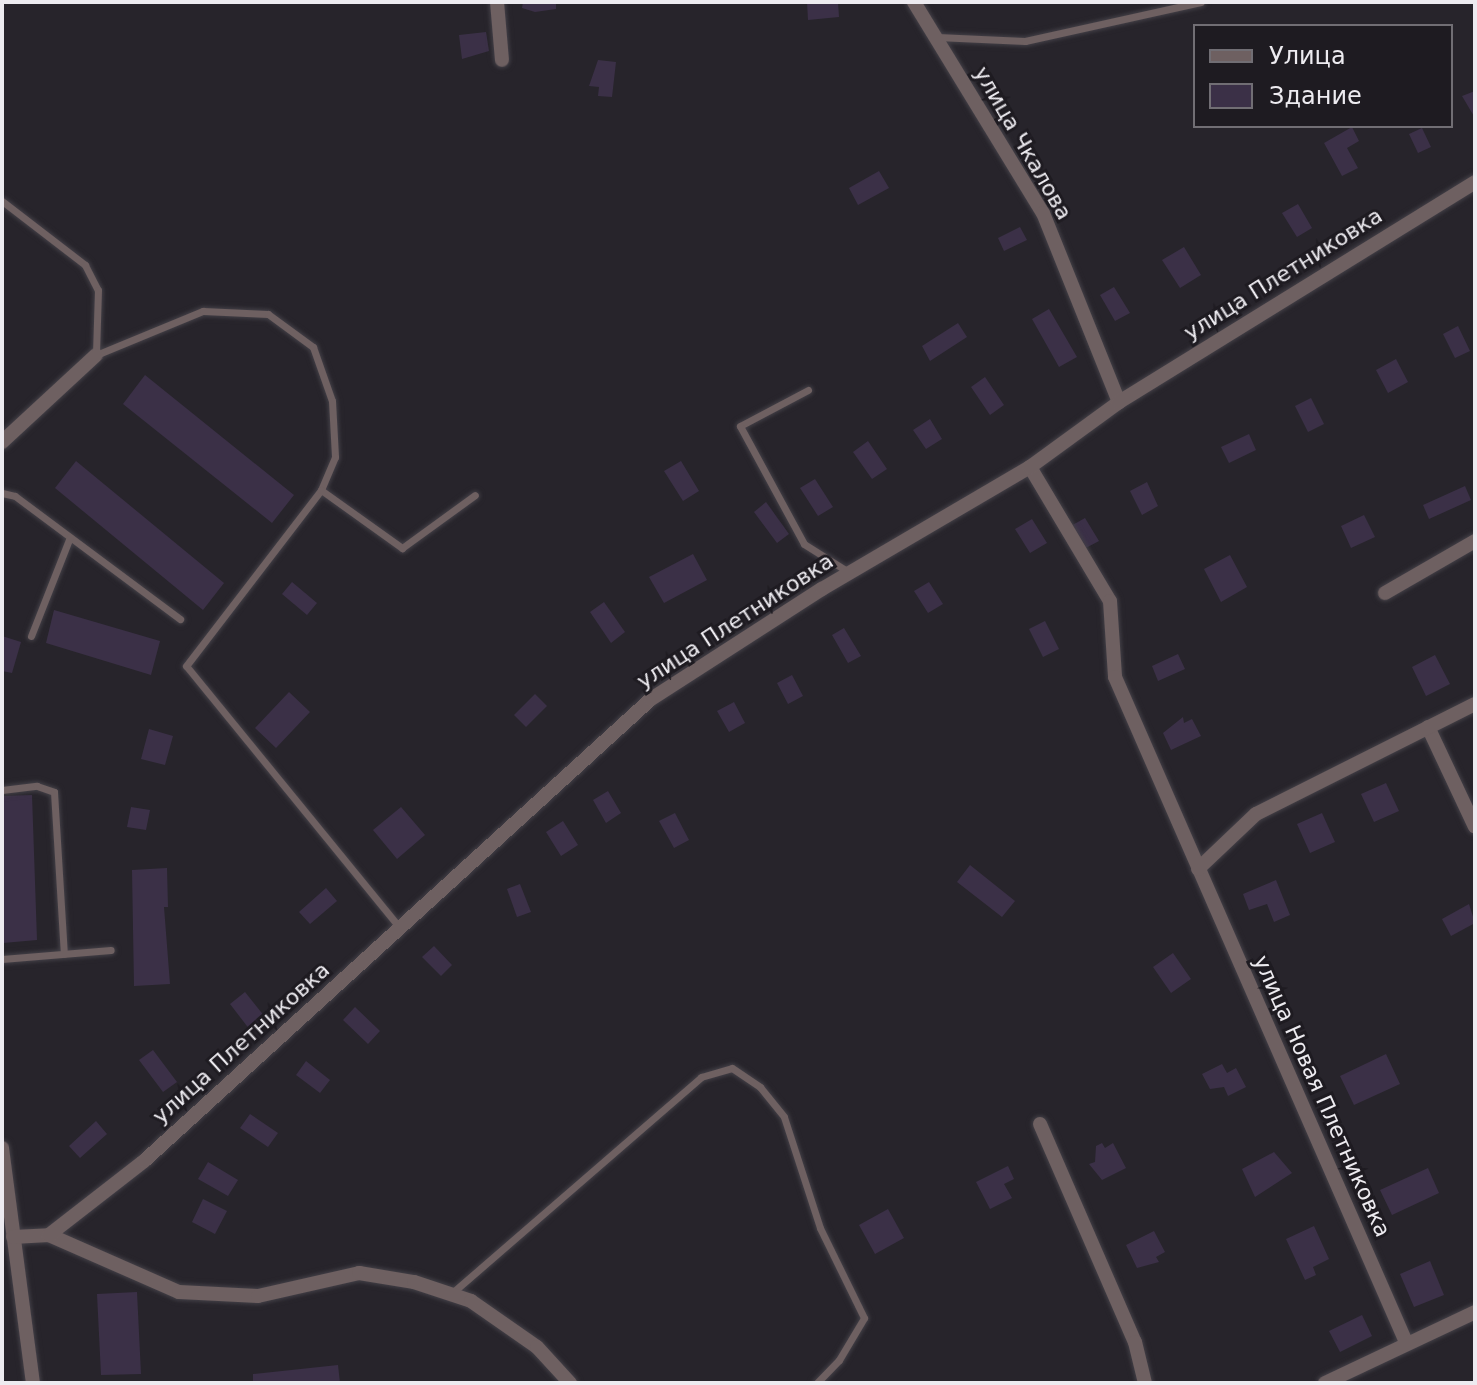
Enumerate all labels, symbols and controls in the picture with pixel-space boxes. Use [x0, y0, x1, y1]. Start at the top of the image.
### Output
legend [1193, 24, 1453, 128]
text: Улица [1269, 42, 1346, 70]
street label: улица Чкалова [968, 62, 1078, 224]
text: Здание [1269, 82, 1362, 110]
street label: улица Плетниковка [1179, 202, 1387, 346]
street label: улица Плетниковка [632, 548, 838, 694]
street label: улица Новая Плетниковка [1248, 951, 1396, 1241]
street label: улица Плетниковка [147, 957, 335, 1129]

